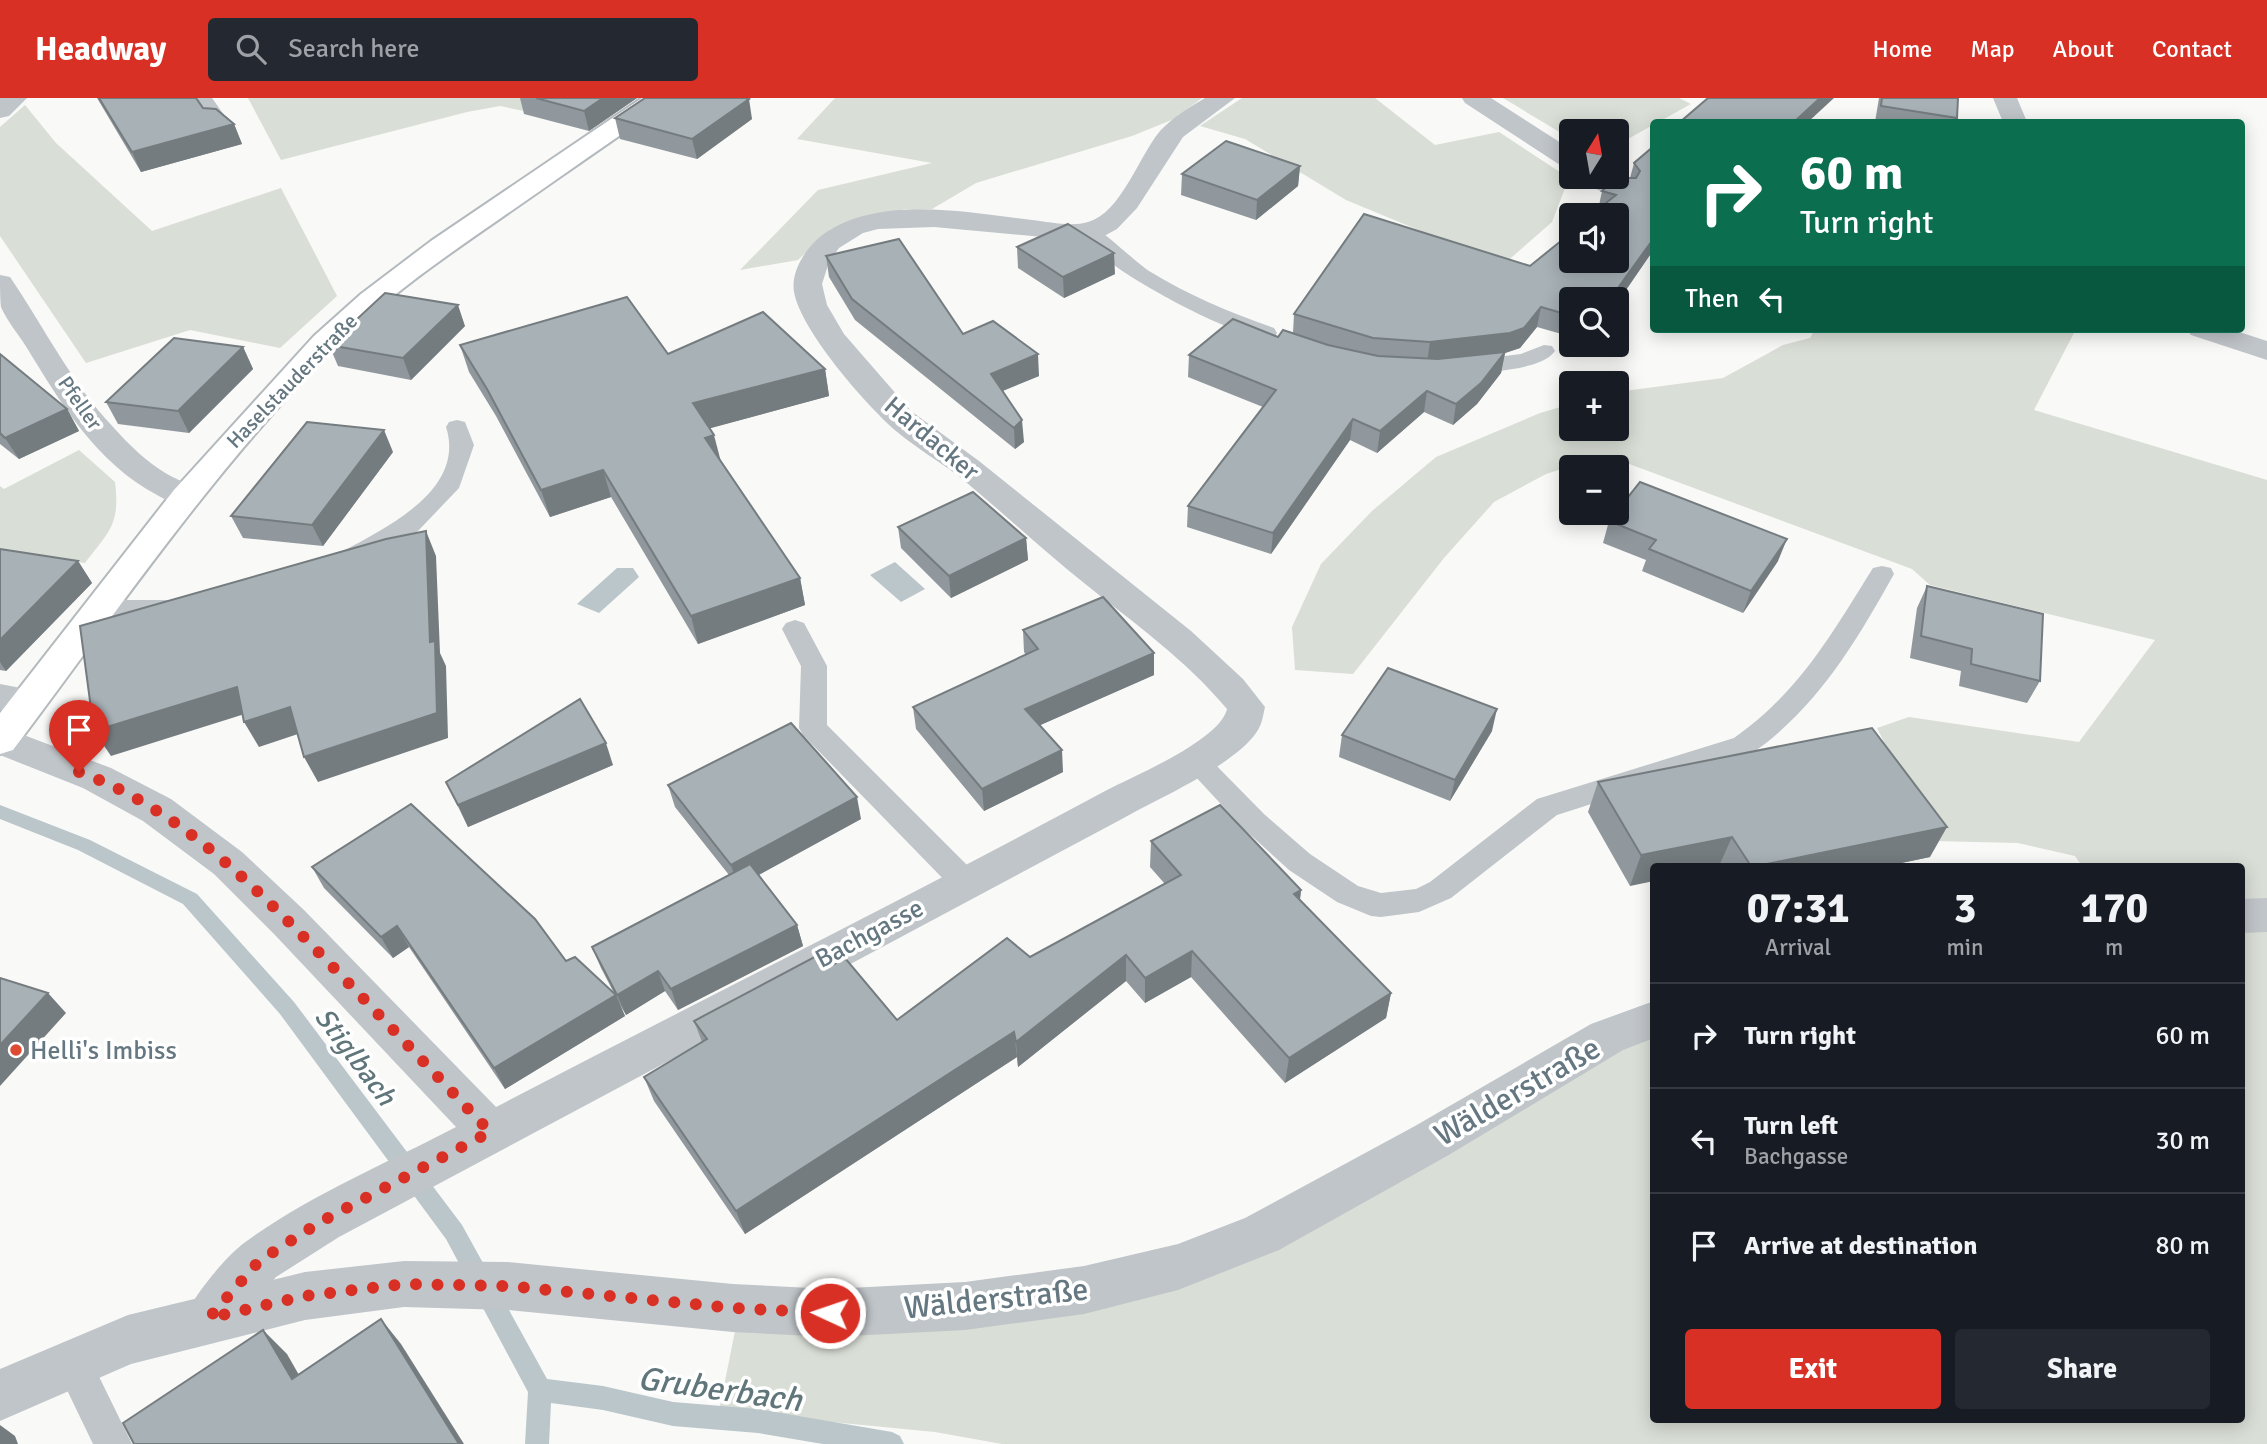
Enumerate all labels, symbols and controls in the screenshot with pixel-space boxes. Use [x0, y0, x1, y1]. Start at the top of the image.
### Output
search box [208, 18, 698, 81]
text: Headway [35, 29, 166, 70]
icon: search [232, 30, 270, 68]
text: Search here [288, 33, 419, 65]
text: Home [1872, 34, 1932, 64]
text: Map [1970, 34, 2015, 64]
text: About [2053, 34, 2114, 64]
text: Contact [2152, 34, 2232, 64]
north arrow [1559, 119, 1629, 189]
map controls [1559, 119, 1629, 525]
text: 60 m [1800, 143, 1903, 203]
icon: right [1685, 147, 1776, 238]
button: sound [1559, 203, 1629, 273]
text: Turn right [1800, 203, 1933, 242]
icon: left [1753, 280, 1791, 318]
text: Then [1685, 283, 1739, 315]
button: search [1559, 287, 1629, 357]
street label: Haselstauderstraße [221, 308, 363, 454]
street label: Pfeller [52, 371, 108, 435]
button: + [1559, 371, 1629, 441]
street label: Hardacker [877, 390, 986, 488]
button: − [1559, 455, 1629, 525]
pin [49, 700, 109, 772]
icon: arrive [60, 711, 98, 749]
text: 07:31 [1747, 883, 1850, 934]
text: 3 [1954, 883, 1976, 934]
text: 170 [2080, 883, 2148, 934]
street label: Bachgasse [810, 892, 929, 976]
text: Arrival [1765, 933, 1831, 962]
text: min [1946, 933, 1984, 962]
text: m [2105, 933, 2123, 962]
water label: Stiglbach [307, 1001, 403, 1113]
icon: right [1685, 1017, 1723, 1055]
text: Turn right [1744, 1020, 1856, 1052]
text: 60 m [2155, 1020, 2210, 1052]
street label: Wälderstraße [1427, 1028, 1607, 1155]
place label: Helli's Imbiss [30, 1035, 177, 1067]
marker: Helli's Imbiss [8, 1042, 24, 1058]
text: Turn left [1744, 1110, 1838, 1142]
icon: left [1685, 1122, 1723, 1160]
text: 30 m [2155, 1125, 2210, 1157]
text: Bachgasse [1744, 1142, 1848, 1171]
icon: arrive [1685, 1227, 1723, 1265]
text: Arrive at destination [1744, 1230, 1977, 1262]
text: 80 m [2155, 1230, 2210, 1262]
street label: Wälderstraße [902, 1269, 1090, 1328]
position arrow [793, 1276, 867, 1350]
button: Exit [1685, 1329, 1941, 1409]
button: Share [1955, 1329, 2210, 1409]
water label: Gruberbach [635, 1358, 805, 1421]

